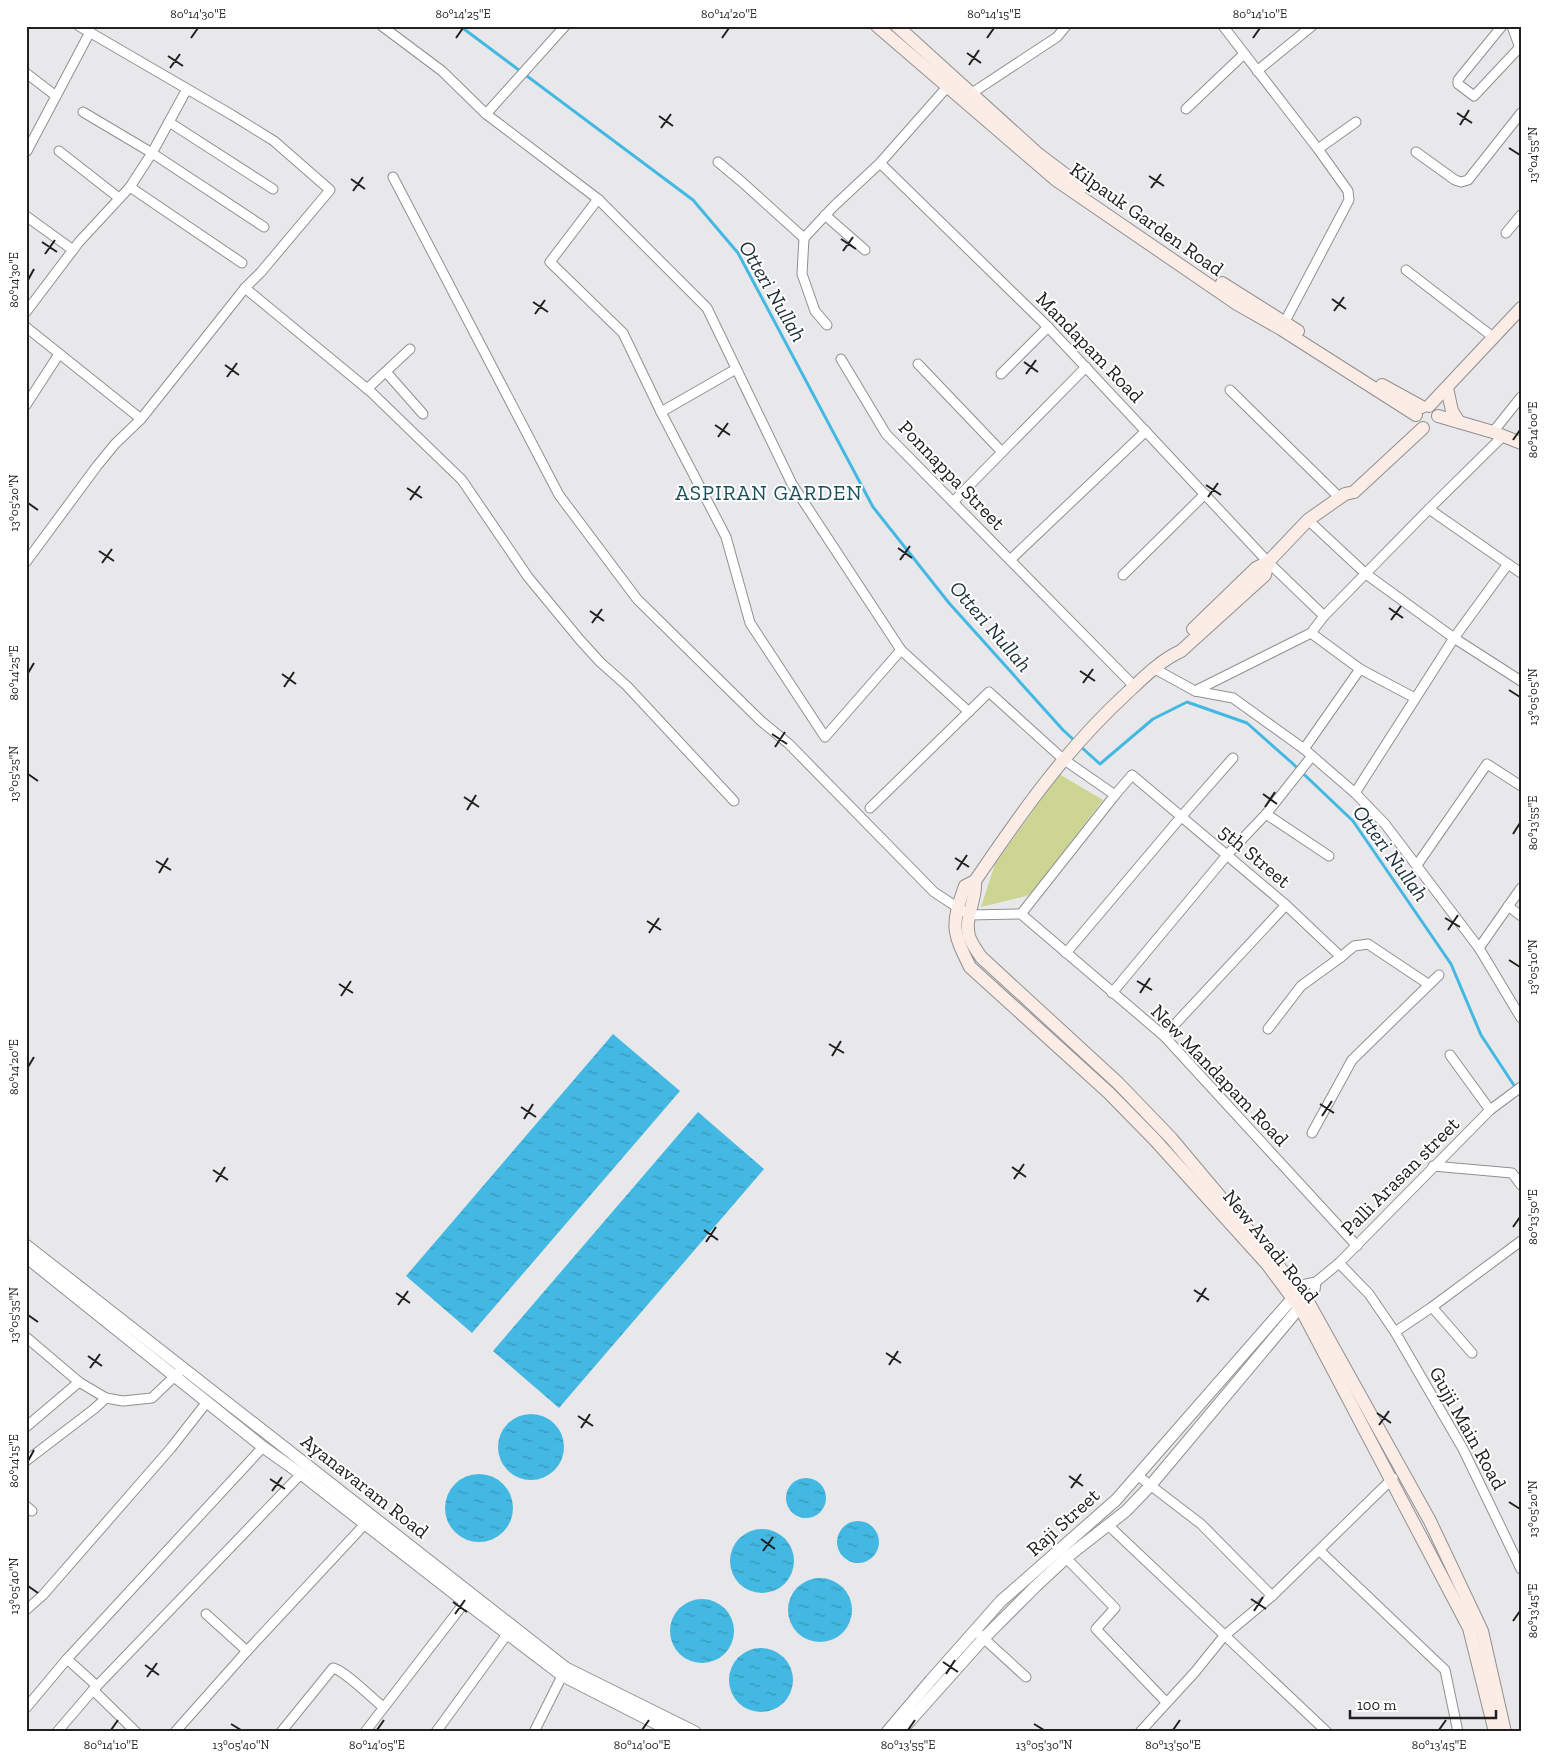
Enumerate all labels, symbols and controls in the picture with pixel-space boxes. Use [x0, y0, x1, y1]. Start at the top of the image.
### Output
text: 80°14'30"E [170, 7, 226, 21]
text: 80°14'25"E [435, 7, 491, 21]
text: 80°14'20"E [701, 7, 757, 21]
text: 80°14'15"E [967, 7, 1021, 21]
text: 80°14'10"E [1233, 7, 1287, 21]
text: 13°04'55"N [1526, 127, 1540, 183]
street label: Kilpauk Garden Road [1066, 157, 1228, 281]
water label: Otteri Nullah [734, 236, 812, 346]
text: 80°14'30"E [7, 252, 21, 308]
street label: Mandapam Road [1031, 287, 1149, 407]
text: 80°14'00"E [1526, 402, 1540, 458]
street label: Ponnappa Street [894, 415, 1011, 535]
text: 13°05'20"N [7, 474, 21, 532]
district label: ASPIRAN GARDEN [675, 480, 863, 505]
water label: Otteri Nullah [945, 575, 1037, 677]
text: 80°14'25"E [7, 645, 21, 701]
text: 13°05'05"N [1526, 668, 1540, 725]
text: 13°05'25"N [7, 746, 21, 802]
text: 80°13'55"E [1526, 796, 1540, 850]
water label: Otteri Nullah [1348, 800, 1434, 906]
street label: 5th Street [1214, 819, 1296, 893]
text: 13°05'10"N [1526, 939, 1540, 995]
street label: New Mandapam Road [1146, 999, 1294, 1151]
text: 80°14'20"E [7, 1039, 21, 1095]
street label: Palli Arasan street [1336, 1111, 1465, 1240]
street label: New Avadi Road [1218, 1185, 1324, 1307]
text: 80°13'50"E [1526, 1189, 1540, 1245]
text: 13°05'35"N [7, 1287, 21, 1343]
street label: Gujji Main Road [1424, 1362, 1512, 1494]
street label: Ayanavaram Road [296, 1429, 434, 1543]
text: 80°14'15"E [7, 1434, 21, 1488]
text: 13°05'20"N [1526, 1480, 1540, 1538]
street label: Raji Street [1022, 1483, 1105, 1561]
text: 13°05'40"N [7, 1557, 21, 1614]
text: 80°13'45"E [1526, 1584, 1540, 1638]
scale bar [1350, 1688, 1496, 1720]
text: 100 m [1357, 1696, 1396, 1714]
text: 80°14'10"E [84, 1738, 138, 1752]
text: 13°05'40"N [213, 1738, 270, 1752]
text: 80°14'05"E [349, 1738, 405, 1752]
text: 80°14'00"E [614, 1738, 670, 1752]
text: 80°13'55"E [881, 1738, 935, 1752]
text: 13°05'30"N [1016, 1738, 1072, 1752]
text: 80°13'50"E [1145, 1738, 1201, 1752]
text: 80°13'45"E [1412, 1738, 1466, 1752]

